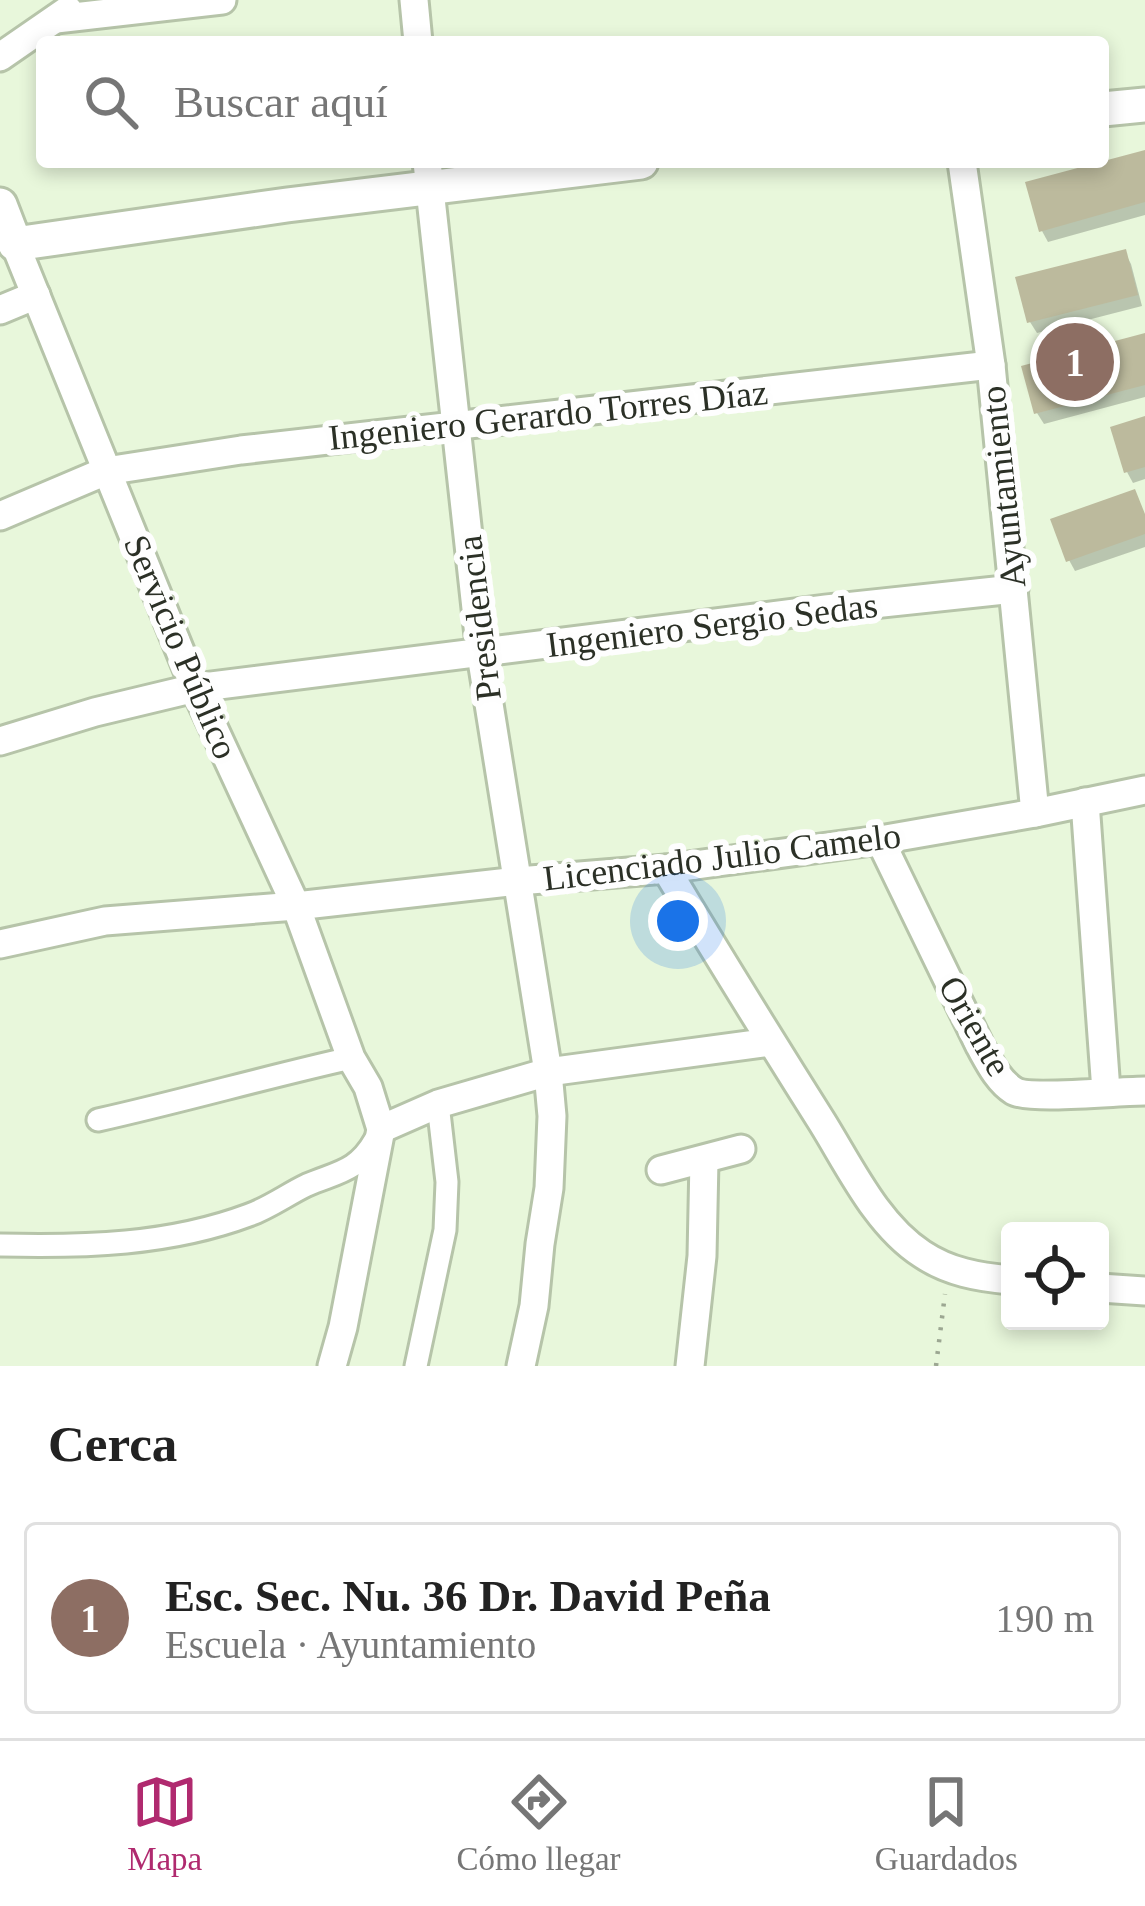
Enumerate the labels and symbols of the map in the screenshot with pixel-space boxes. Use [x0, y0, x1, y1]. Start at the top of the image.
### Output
pin: 1 [1036, 317, 1114, 407]
street label: Ingeniero Gerardo Torres Díaz [326, 372, 770, 458]
street label: Ayuntamiento [973, 384, 1033, 590]
street label: Servicio Público [116, 529, 246, 765]
street label: Presidencia [449, 533, 509, 703]
street label: Ingeniero Sergio Sedas [544, 585, 880, 665]
street label: Licenciado Julio Camelo [541, 815, 903, 899]
your location [648, 891, 708, 951]
street label: Oriente [931, 969, 1019, 1083]

